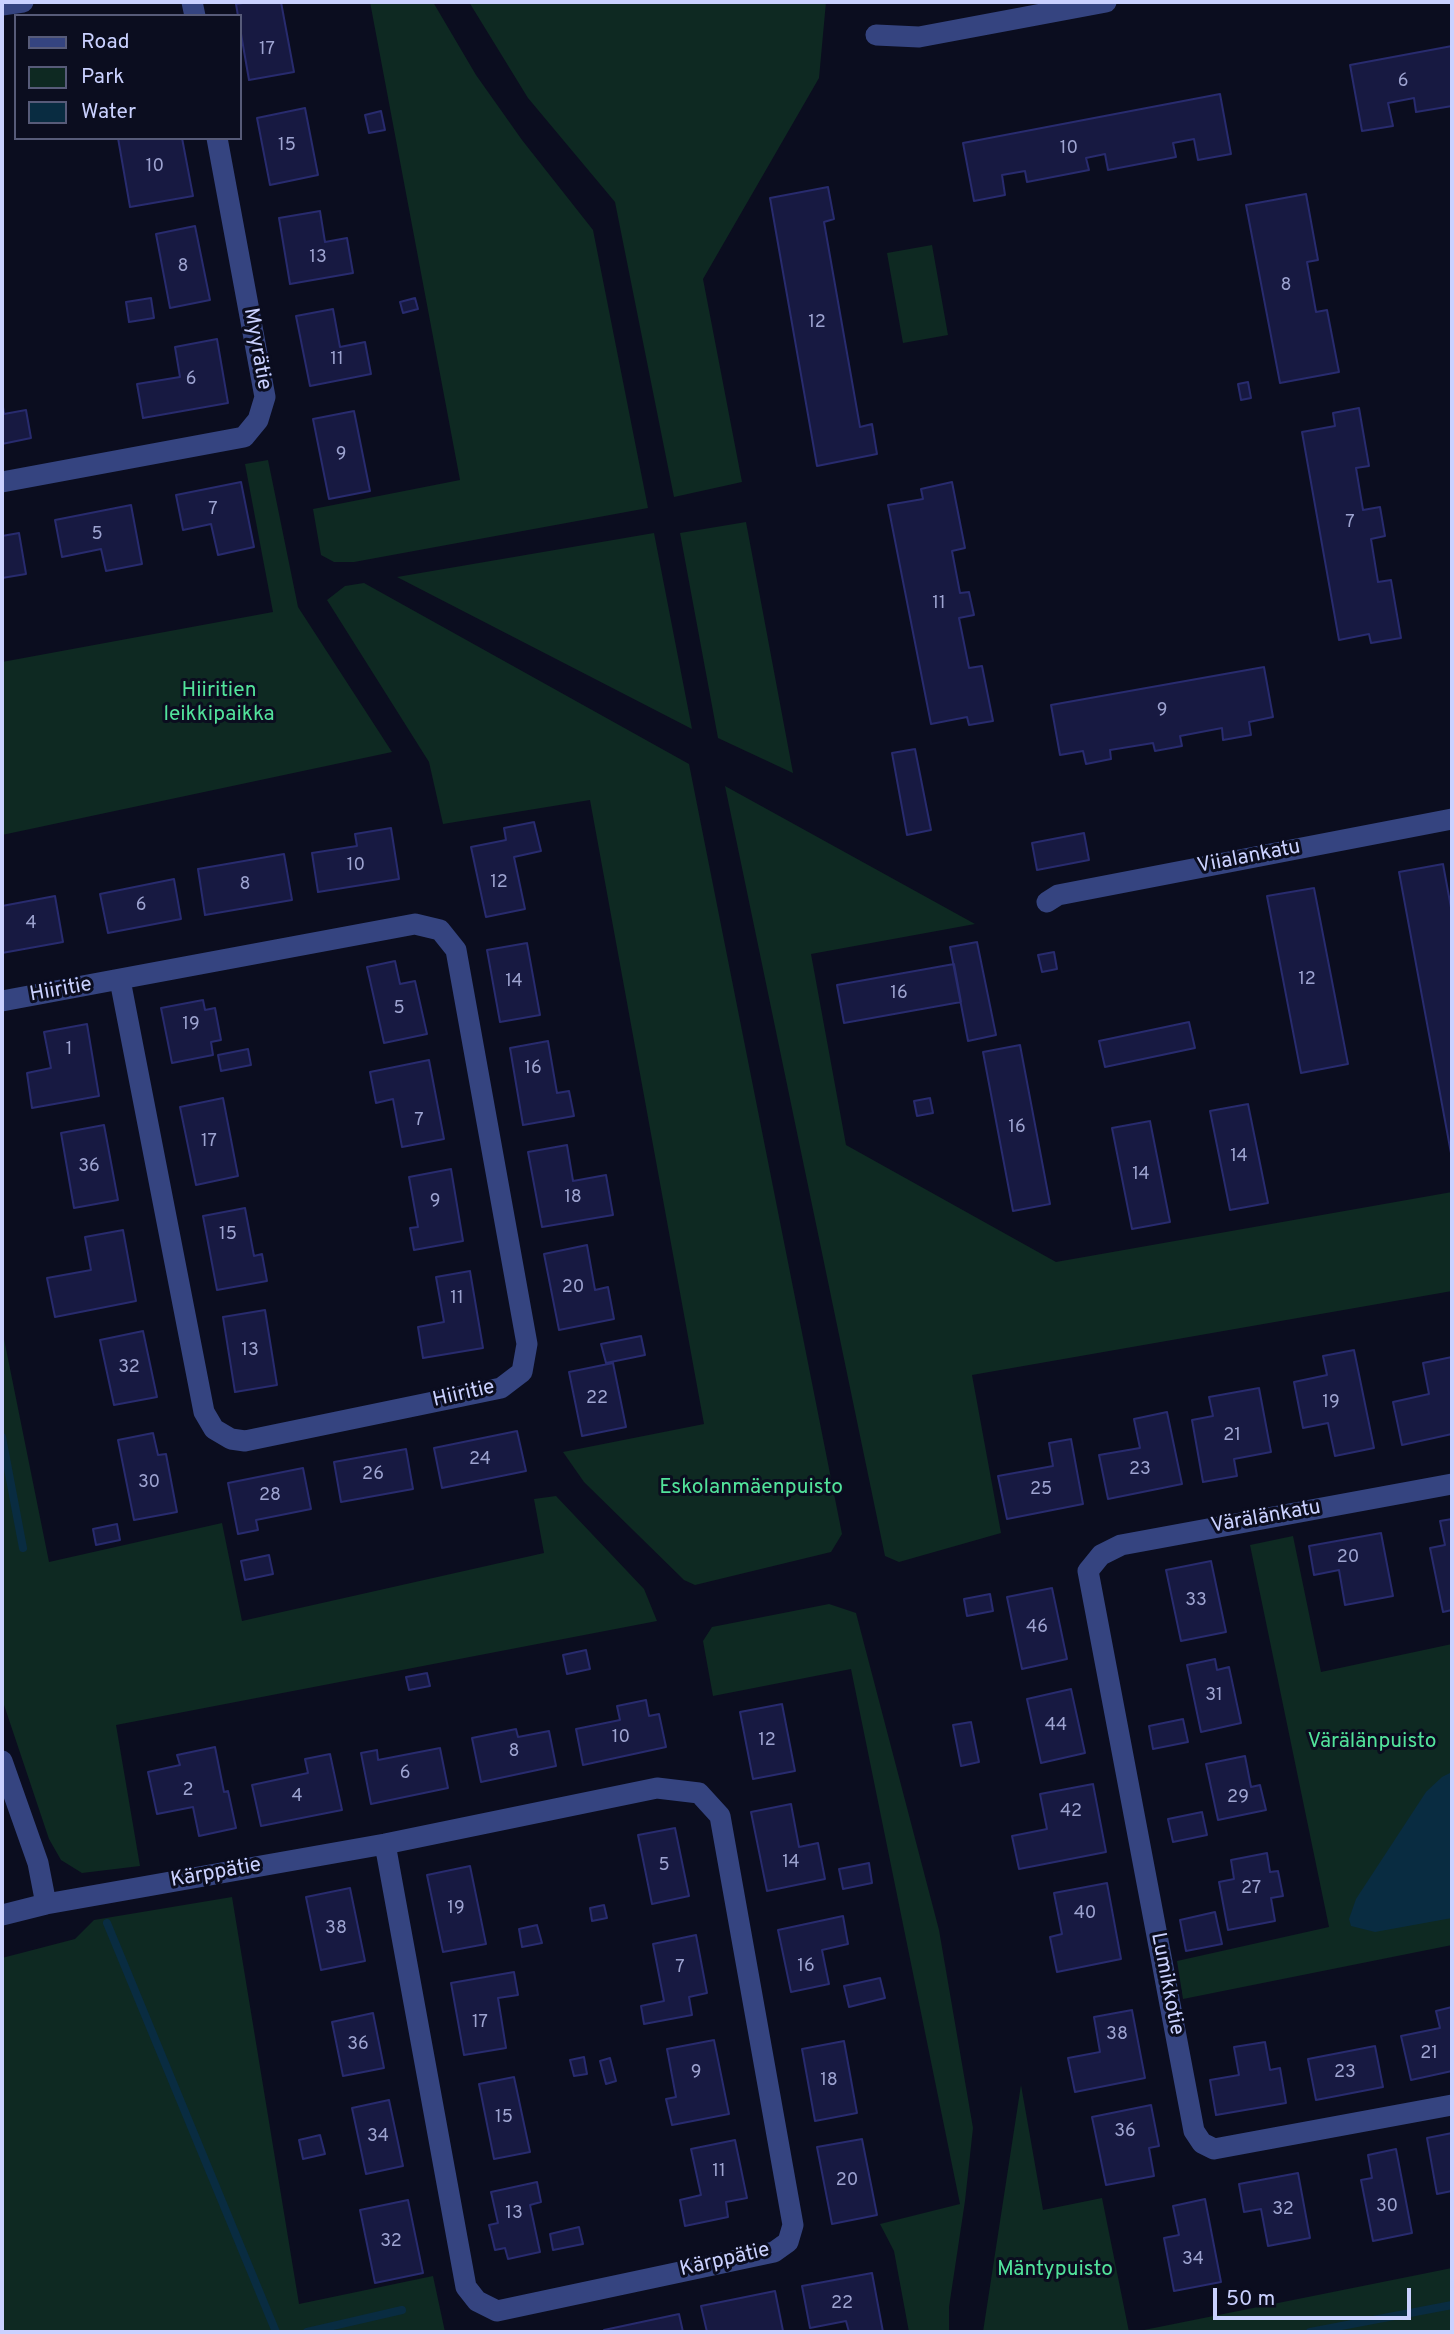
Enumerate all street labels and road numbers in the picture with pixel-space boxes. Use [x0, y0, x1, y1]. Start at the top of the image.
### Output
street label: Myyrätie [236, 306, 276, 392]
street label: Viialankatu [1195, 836, 1303, 880]
street label: Hiiritie [28, 973, 94, 1009]
street label: Hiiritie [431, 1376, 497, 1414]
street label: Värälänkatu [1209, 1496, 1323, 1540]
street label: Kärppätie [169, 1854, 263, 1894]
street label: Lumikkotie [1144, 1930, 1188, 2038]
street label: Kärppätie [678, 2238, 772, 2284]

